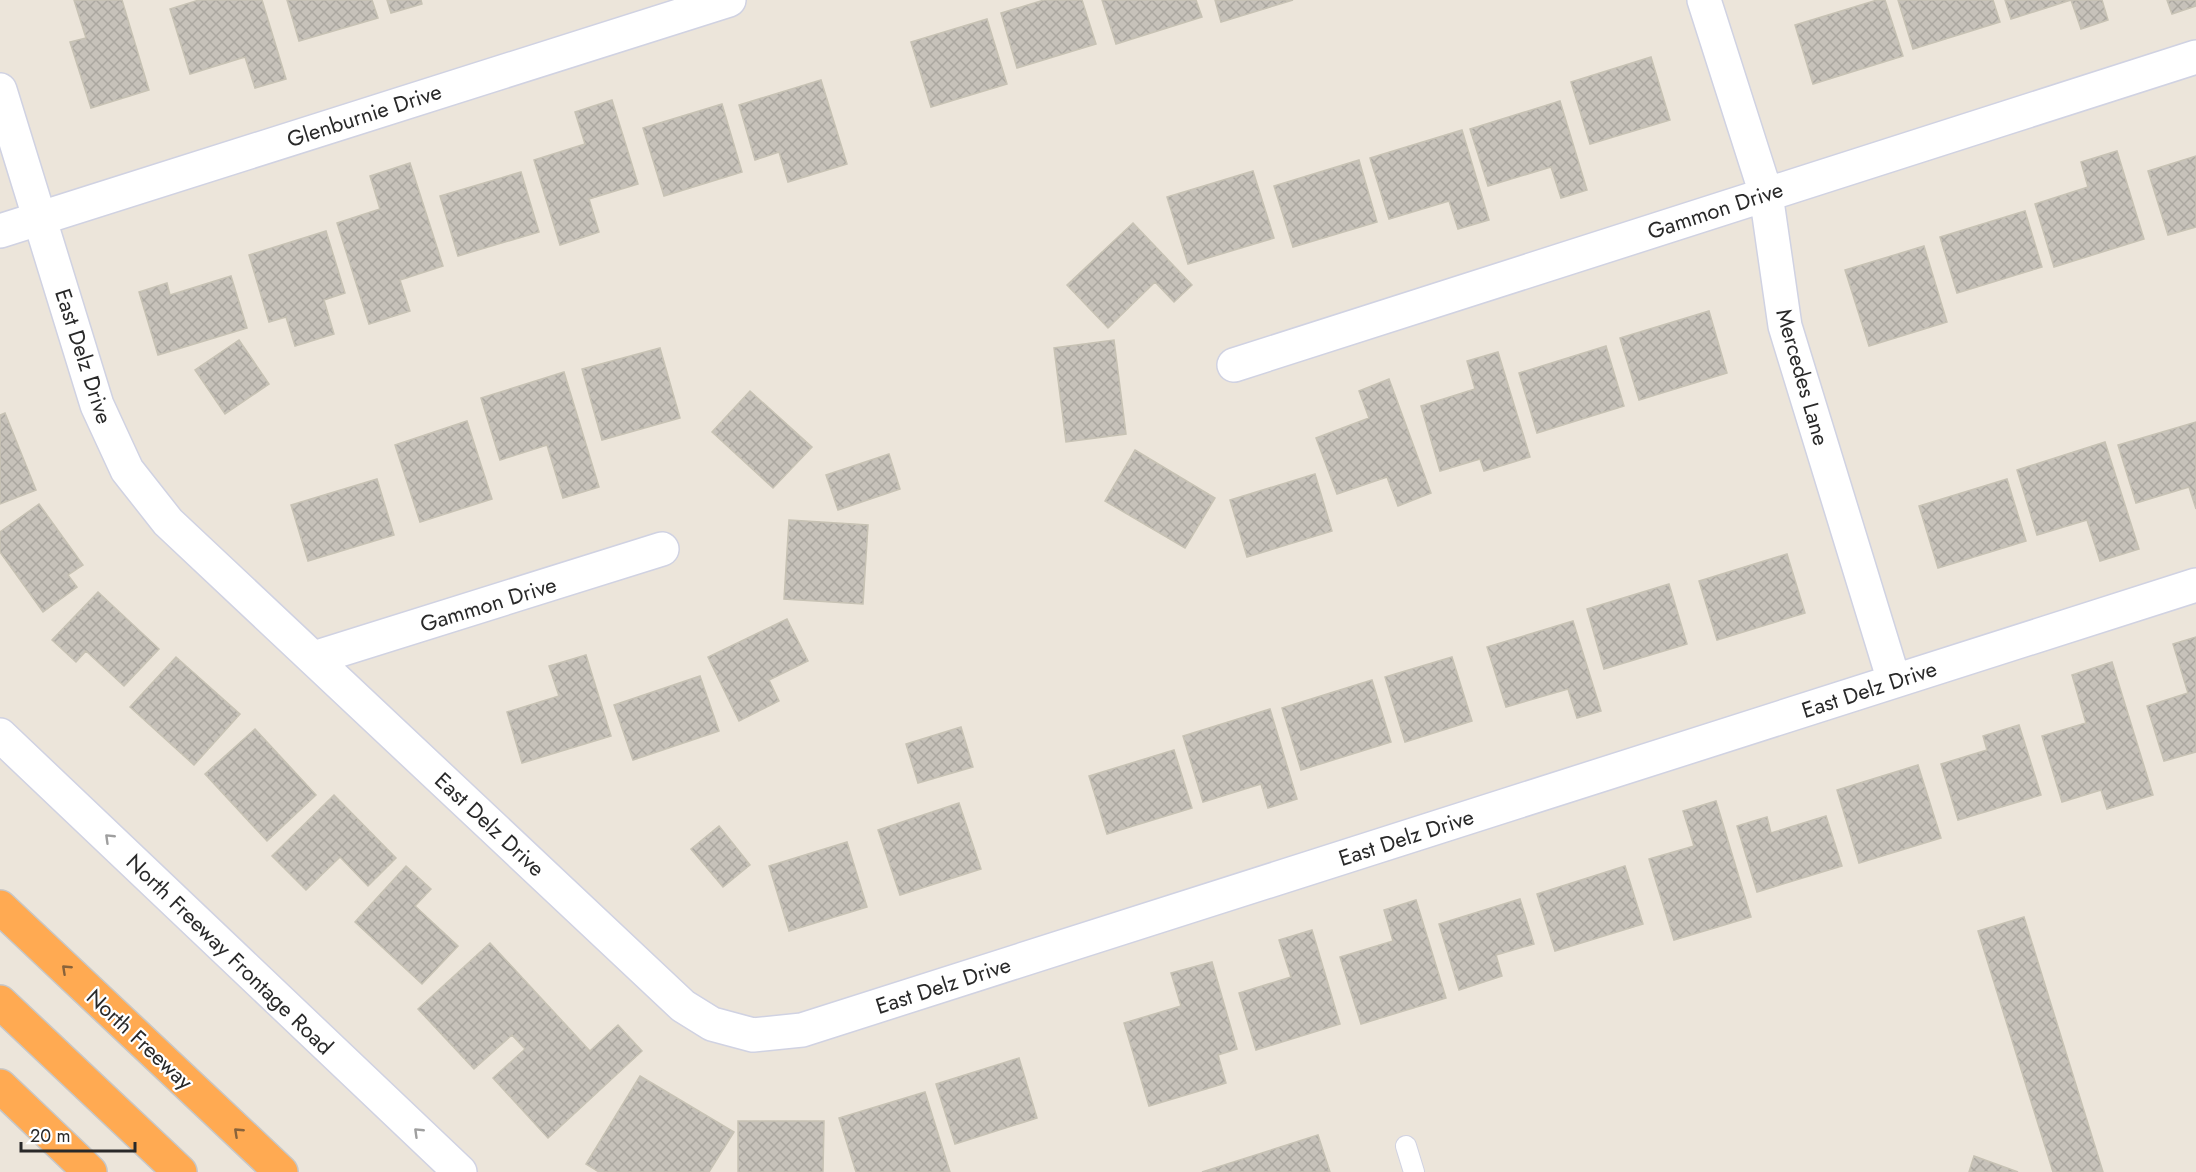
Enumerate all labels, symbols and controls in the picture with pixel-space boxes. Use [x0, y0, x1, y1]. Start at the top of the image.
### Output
street label: Glenburnie Drive [283, 75, 445, 155]
street label: Gammon Drive [1643, 173, 1787, 247]
street label: East Delz Drive [47, 284, 121, 428]
street label: Mercedes Lane [1768, 305, 1838, 449]
street label: Gammon Drive [416, 568, 560, 640]
street label: East Delz Drive [1797, 652, 1941, 726]
street label: East Delz Drive [428, 764, 552, 884]
street label: East Delz Drive [1334, 800, 1478, 874]
one-way arrow [105, 835, 116, 846]
street label: North Freeway Frontage Road [121, 848, 339, 1060]
street label: East Delz Drive [871, 948, 1015, 1022]
one-way arrow [62, 965, 73, 976]
street label: North Freeway [82, 983, 198, 1095]
scale bar [21, 1115, 135, 1153]
text: 20 m [30, 1123, 70, 1149]
one-way arrow [235, 1128, 245, 1139]
one-way arrow [414, 1128, 425, 1139]

